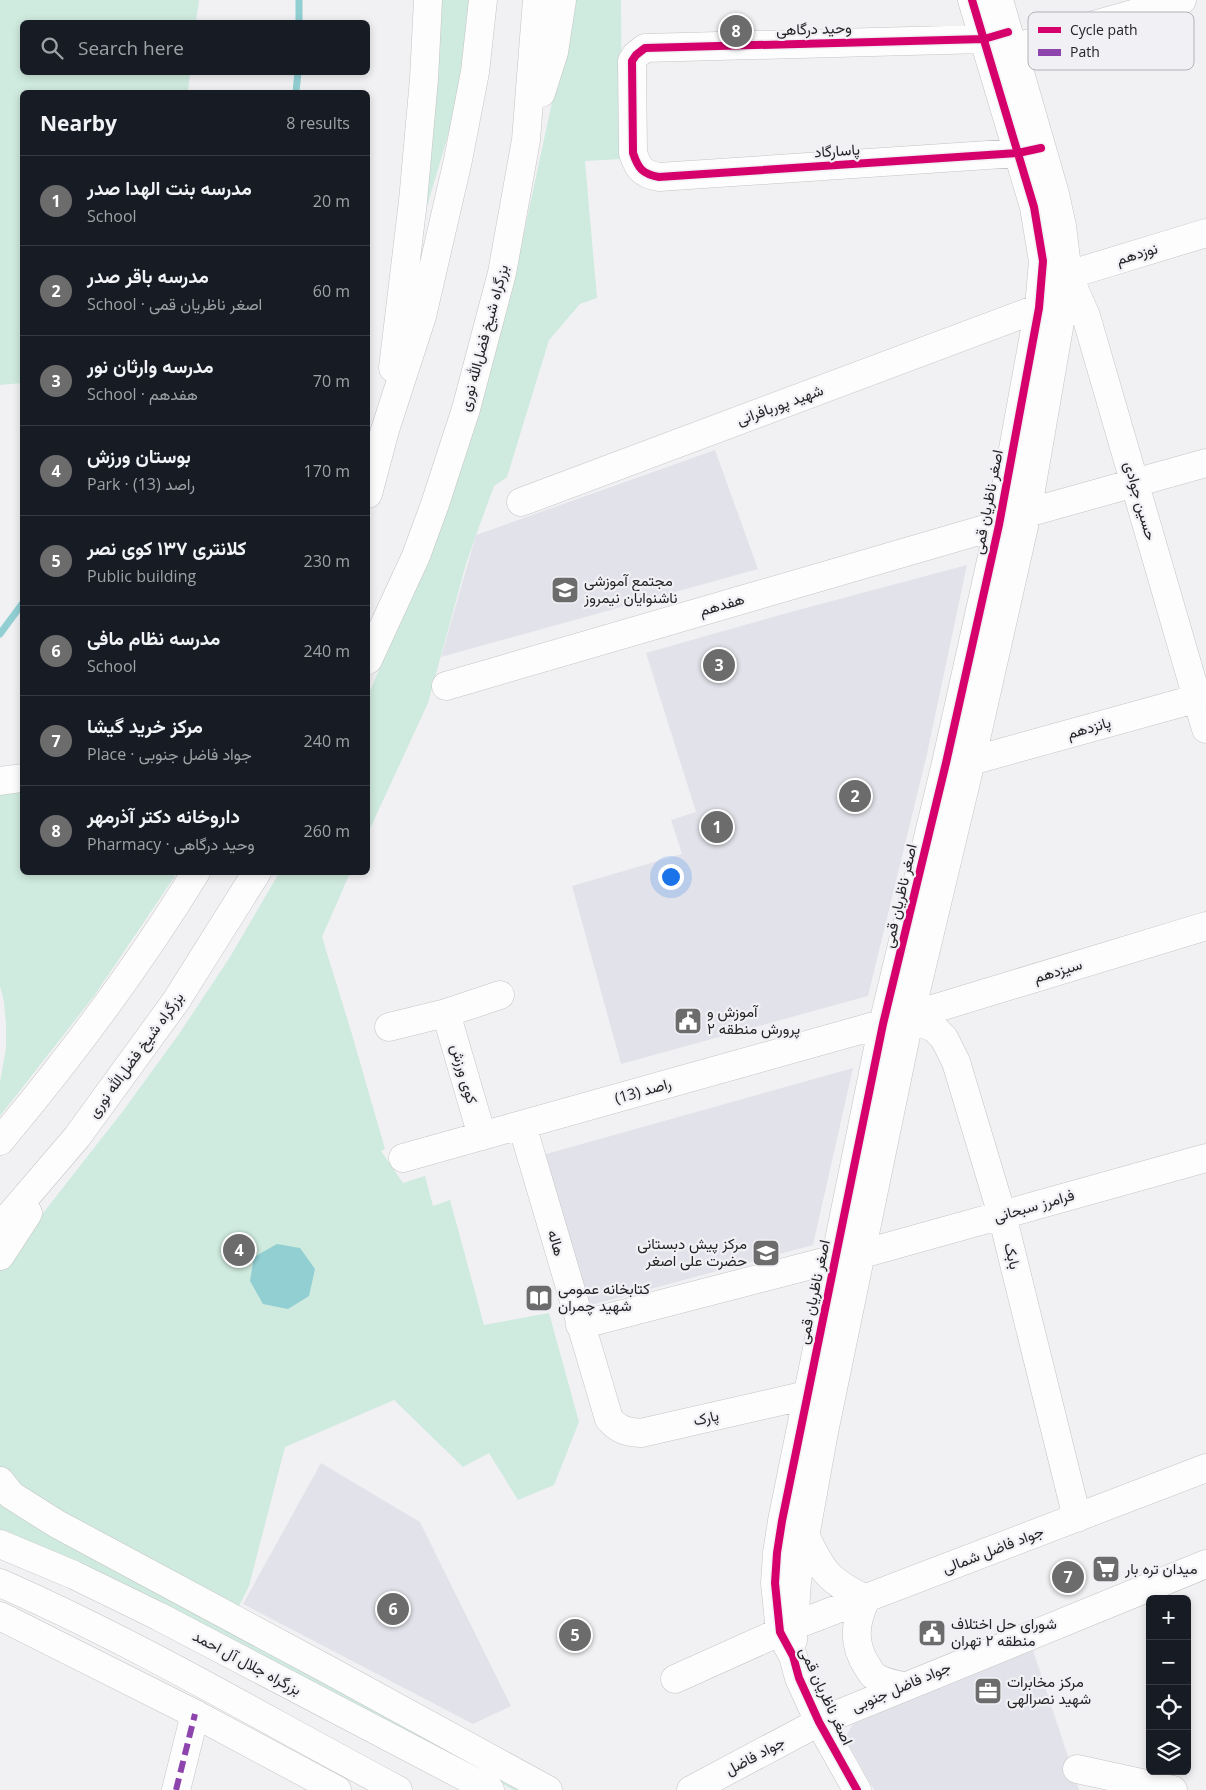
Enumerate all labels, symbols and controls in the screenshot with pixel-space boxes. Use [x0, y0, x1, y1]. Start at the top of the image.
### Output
pin: 8 [720, 12, 752, 50]
legend [1028, 12, 1194, 70]
street label: وحید درگاهی [776, 17, 852, 40]
search box [20, 20, 370, 75]
text: Cycle path [1070, 20, 1138, 39]
icon: search [38, 34, 66, 62]
text: Search here [78, 35, 184, 61]
text: Path [1070, 42, 1100, 61]
text: Nearby [40, 109, 117, 137]
text: 8 results [286, 112, 350, 134]
street label: پاسارگاد [813, 138, 861, 163]
text: مدرسه بنت الهدا صدر [87, 175, 252, 201]
text: 1 [51, 190, 61, 212]
text: 20 m [313, 190, 350, 212]
text: School [87, 205, 137, 227]
street label: نوزدهم [1114, 237, 1160, 270]
street label: بزرگراه شیخ فضل‌الله نوری [454, 262, 514, 414]
text: مدرسه باقر صدر [87, 263, 209, 289]
text: 2 [51, 280, 61, 302]
text: 60 m [313, 280, 350, 302]
text: School · اصغر ناظریان قمی [87, 293, 262, 315]
text: مدرسه وارثان نور [87, 353, 213, 379]
text: 3 [51, 370, 61, 392]
text: 70 m [313, 370, 350, 392]
street label: شهید پوربافرانی [733, 379, 826, 430]
text: School · هفدهم [87, 383, 198, 405]
text: بوستان ورزش [87, 443, 191, 469]
street label: اصغر ناظریان قمی [967, 448, 1008, 556]
street label: حسین جوادی [1119, 459, 1162, 543]
text: 4 [51, 460, 61, 482]
text: 170 m [304, 460, 350, 482]
text: Park · راصد (13) [87, 473, 195, 495]
text: کلانتری ۱۳۷ کوی نصر [87, 535, 246, 561]
text: 5 [51, 550, 61, 572]
text: 230 m [304, 550, 350, 572]
text: Public building [87, 565, 196, 587]
place label: مجتمع آموزشی ناشنوایان نیمروز [583, 570, 678, 607]
school or university icon: مجتمع آموزشی ناشنوایان نیمروز [550, 575, 580, 605]
street label: هفدهم [697, 588, 747, 621]
text: مدرسه نظام مافی [87, 625, 220, 651]
text: 6 [51, 640, 61, 662]
text: 240 m [304, 640, 350, 662]
pin: 3 [703, 646, 735, 684]
text: School [87, 655, 137, 677]
street label: پانزدهم [1065, 711, 1113, 744]
text: مرکز خرید گیشا [87, 713, 203, 739]
text: 7 [51, 730, 61, 752]
text: 240 m [304, 730, 350, 752]
text: Place · جواد فاضل جنوبی [87, 743, 252, 765]
pin: 2 [839, 777, 871, 815]
text: داروخانه دکتر آذرمهر [87, 803, 240, 829]
pin: 1 [701, 808, 733, 846]
text: 8 [51, 820, 61, 842]
text: 260 m [304, 820, 350, 842]
text: Pharmacy · وحید درگاهی [87, 833, 255, 855]
street label: اصغر ناظریان قمی [877, 842, 922, 950]
your location [658, 864, 684, 890]
street label: سیزدهم [1031, 953, 1085, 988]
street label: بزرگراه شیخ فضل‌الله نوری [83, 987, 189, 1123]
place label: آموزش و پرورش منطقه ۲ [707, 1001, 800, 1039]
public building icon: آموزش و پرورش منطقه ۲ [673, 1006, 703, 1036]
street label: کوی ورزش [446, 1042, 483, 1106]
street label: راصد (13) [612, 1072, 673, 1108]
street label: فرامرز سبحانی [991, 1184, 1077, 1227]
street label: هاله [544, 1227, 570, 1258]
pin: 4 [223, 1231, 255, 1269]
place label: مرکز پیش دبستانی حضرت علی اصغر [637, 1233, 747, 1271]
school or university icon: مرکز پیش دبستانی حضرت علی اصغر [751, 1238, 781, 1268]
street label: اصغر ناظریان قمی [792, 1238, 835, 1346]
street label: بابک [1000, 1240, 1026, 1271]
place label: کتابخانه عمومی شهید چمران [558, 1278, 650, 1316]
library icon: کتابخانه عمومی شهید چمران [524, 1283, 554, 1313]
street label: پارک [691, 1404, 721, 1431]
street label: جواد فاضل شمالی [939, 1521, 1047, 1579]
supermarket icon: میدان تره بار [1091, 1554, 1121, 1584]
pin: 7 [1052, 1558, 1084, 1596]
place label: میدان تره بار [1124, 1558, 1198, 1578]
pin: 6 [377, 1590, 409, 1628]
map controls [1146, 1595, 1191, 1775]
button: + [1146, 1595, 1191, 1640]
place label: شورای حل اختلاف منطقه ۲ تهران [951, 1613, 1057, 1650]
pin: 5 [559, 1616, 591, 1654]
public building icon: شورای حل اختلاف منطقه ۲ تهران [917, 1618, 947, 1648]
street label: بزرگراه جلال آل احمد [190, 1625, 305, 1699]
button: − [1146, 1640, 1191, 1685]
street label: اصغر ناظریان قمی [795, 1643, 858, 1748]
street label: جواد فاضل جنوبی [848, 1656, 954, 1717]
place label: مرکز مخابرات شهید نصرالهی [1007, 1671, 1091, 1709]
office icon: مرکز مخابرات شهید نصرالهی [973, 1676, 1003, 1706]
button: locate [1146, 1685, 1191, 1730]
button: layers [1146, 1730, 1191, 1775]
street label: جواد فاضل [721, 1731, 788, 1779]

